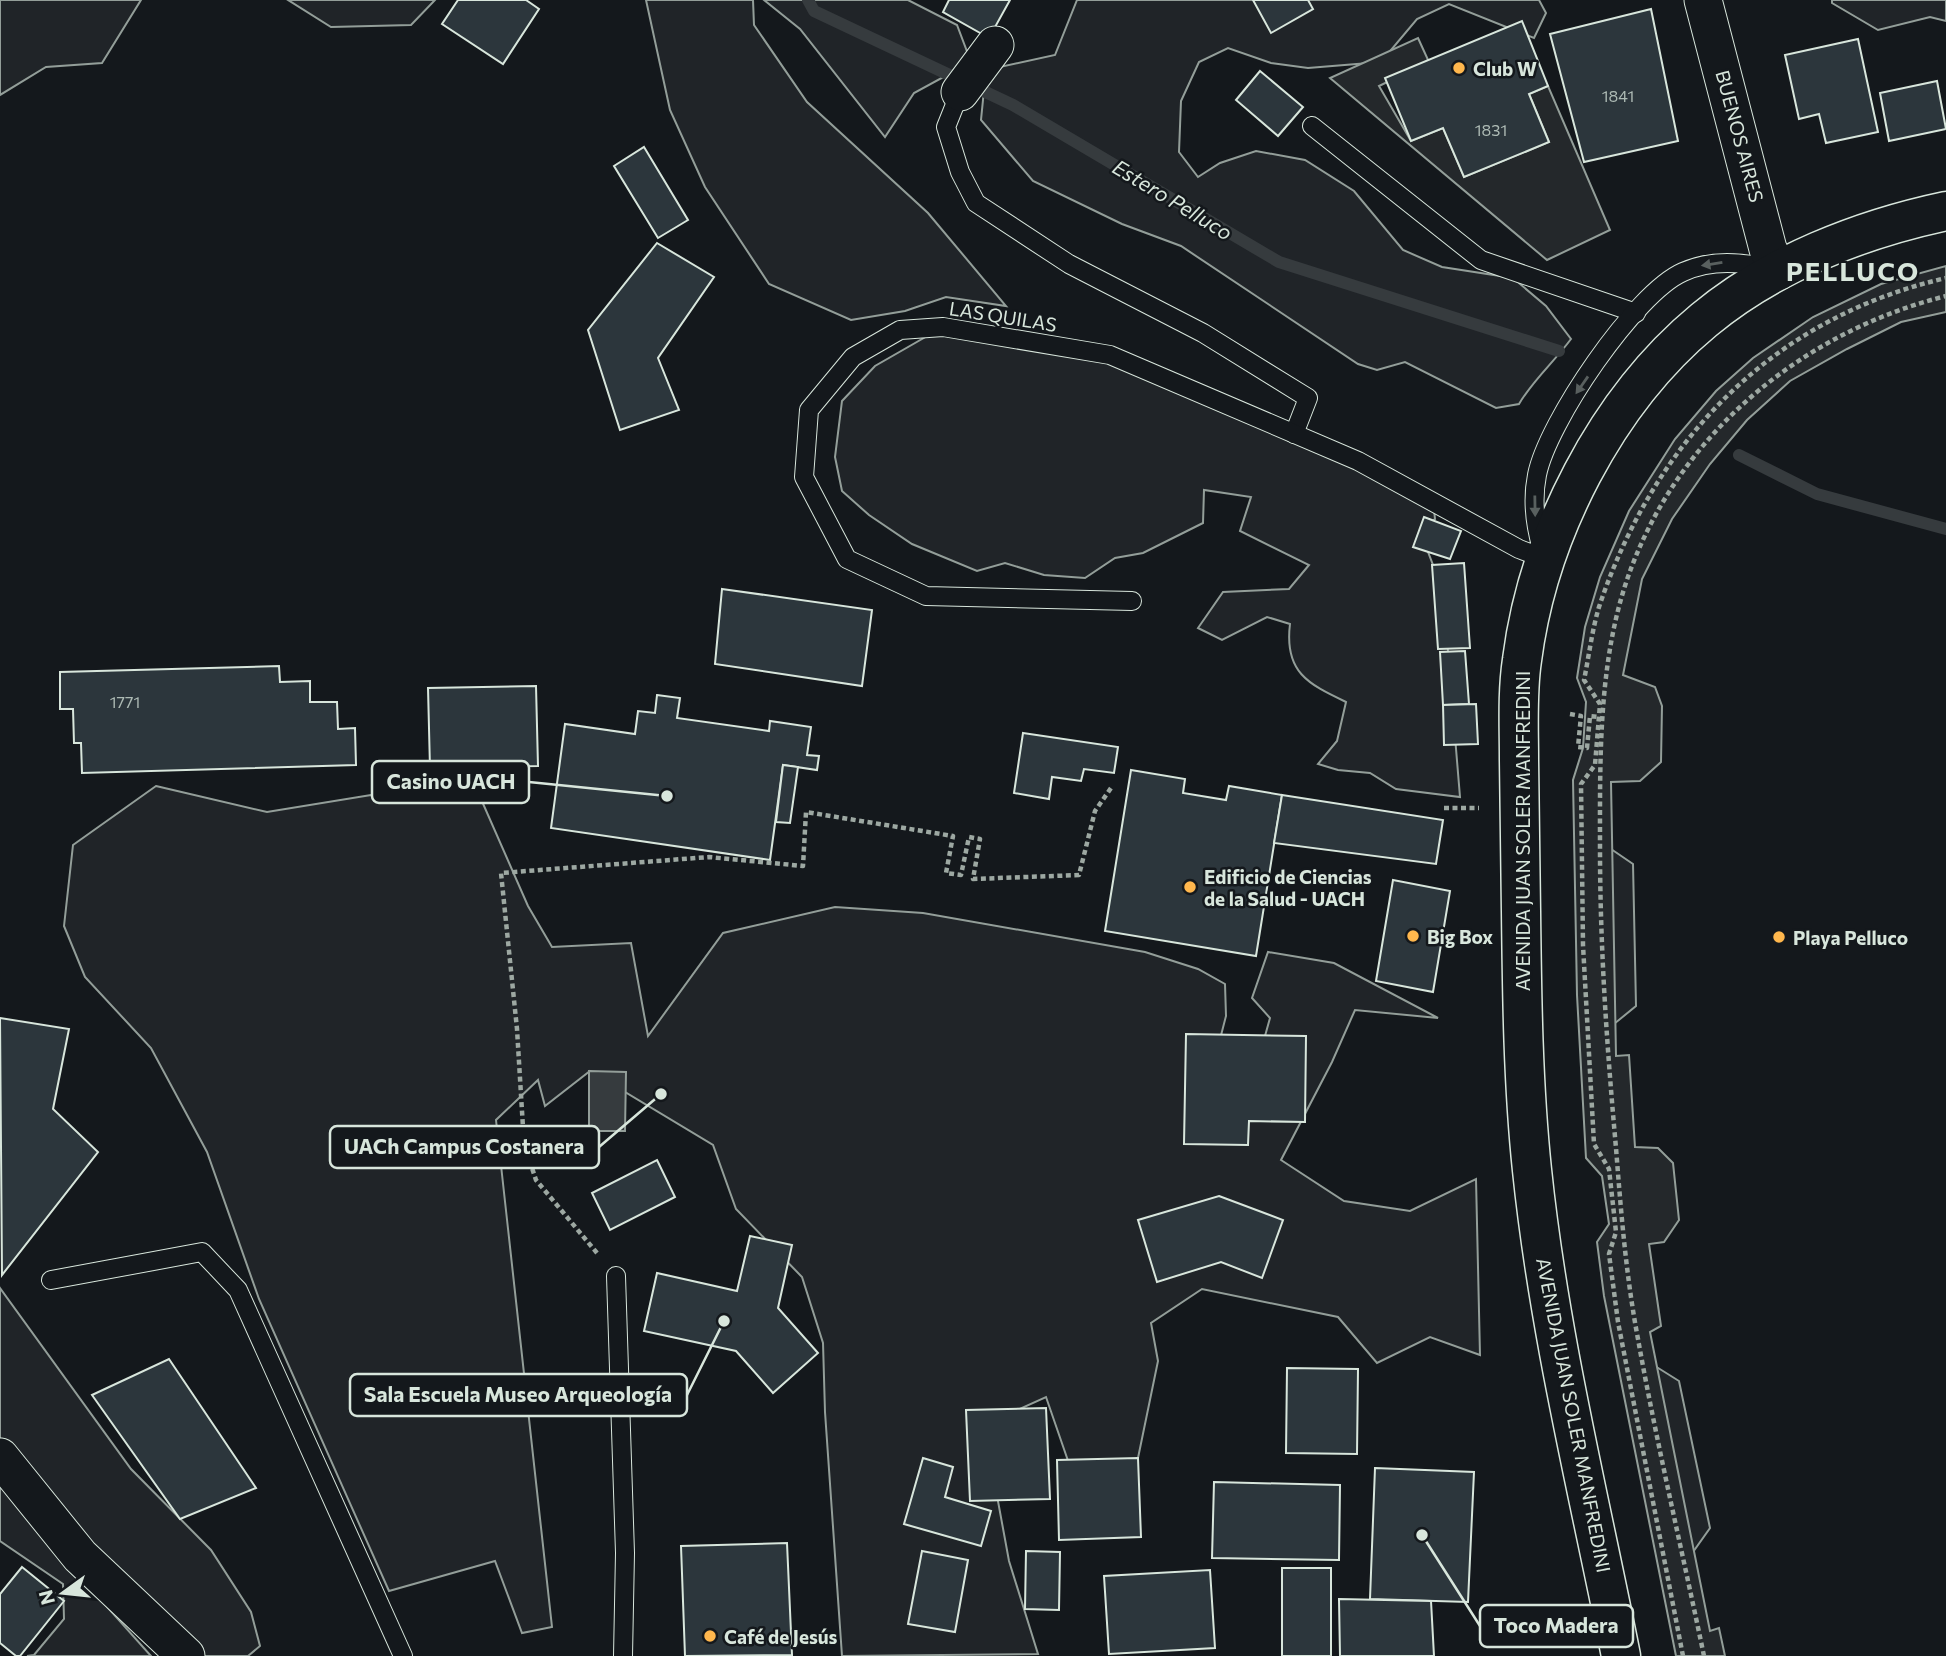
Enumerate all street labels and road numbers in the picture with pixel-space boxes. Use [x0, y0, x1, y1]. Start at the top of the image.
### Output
street label: BUENOS AIRES [1711, 68, 1769, 204]
street label: LAS QUILAS [948, 296, 1058, 336]
street label: AVENIDA JUAN SOLER MANFREDINI [1511, 671, 1534, 991]
street label: AVENIDA JUAN SOLER MANFREDINI [1532, 1256, 1616, 1574]

